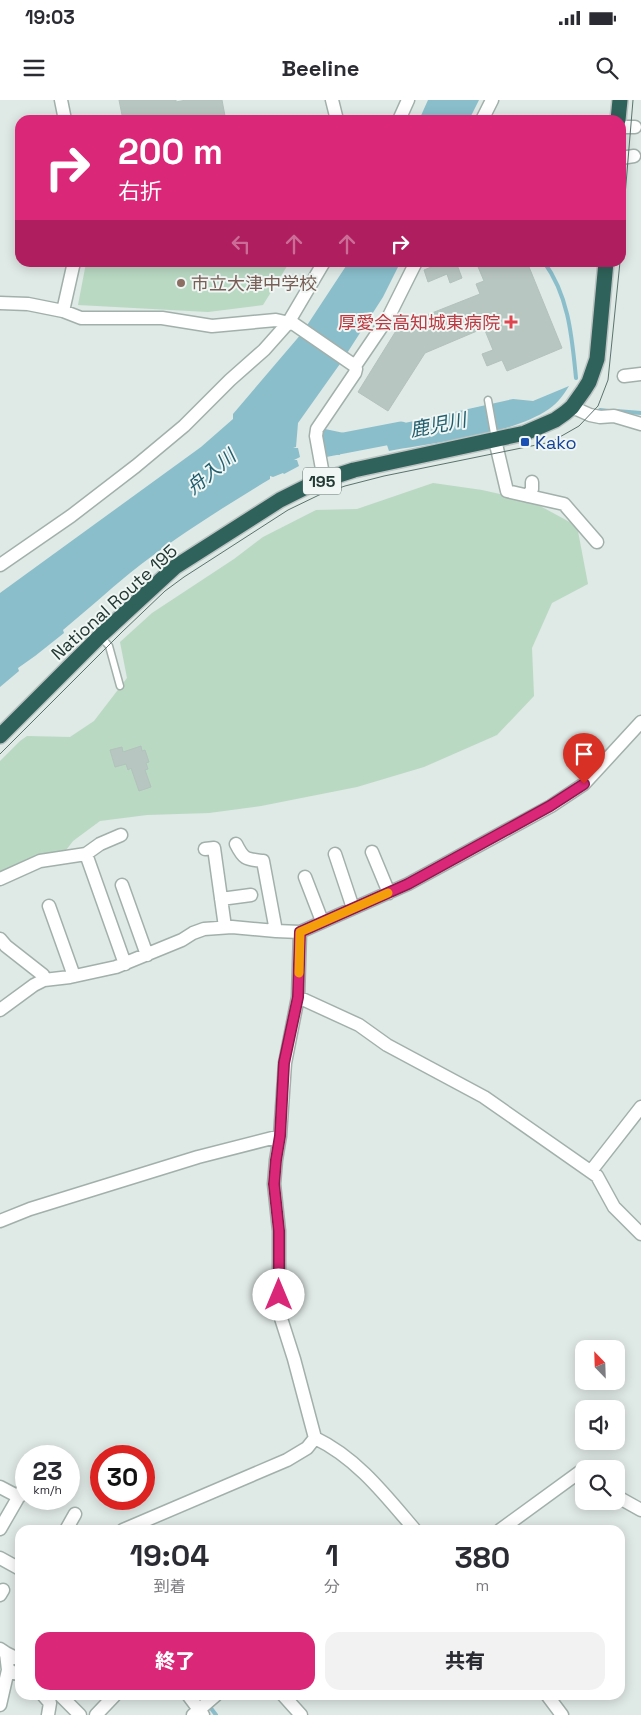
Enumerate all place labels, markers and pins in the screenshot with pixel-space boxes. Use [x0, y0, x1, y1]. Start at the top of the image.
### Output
place label: 市立大津中学校 [191, 272, 317, 295]
marker: 市立大津中学校 [175, 277, 187, 289]
place label: 厚愛会高知城東病院 [338, 311, 500, 334]
marker: 厚愛会高知城東病院 [504, 315, 518, 329]
place label: Kako [535, 431, 577, 454]
marker: Kako [519, 436, 531, 448]
pin [563, 733, 605, 784]

